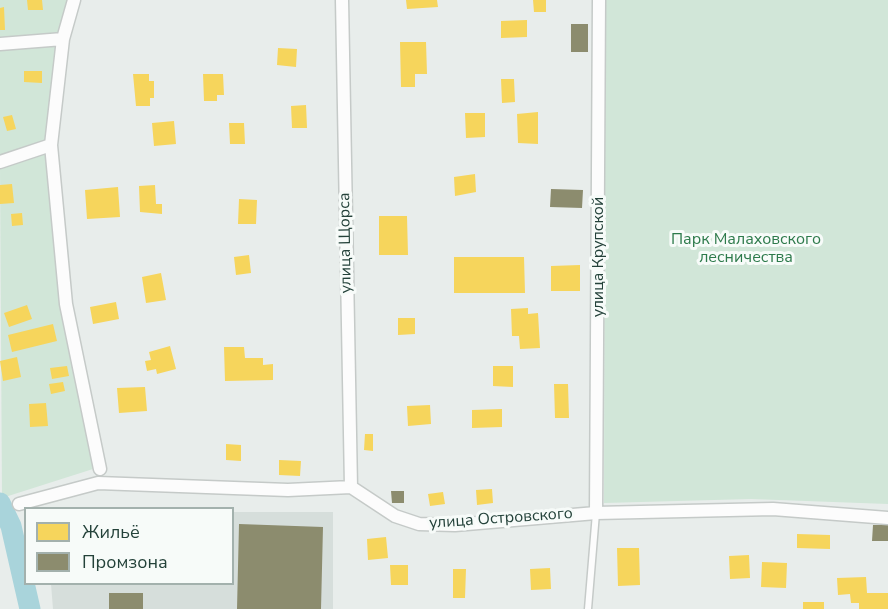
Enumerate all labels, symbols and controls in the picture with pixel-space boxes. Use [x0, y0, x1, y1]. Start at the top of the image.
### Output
street label: улица Щорса [336, 192, 356, 294]
street label: улица Крупской [589, 197, 609, 317]
park label: Парк Малаховского лесничества [671, 230, 821, 268]
street label: улица Островского [428, 504, 574, 534]
legend [24, 507, 234, 585]
text: Жильё [82, 520, 140, 544]
text: Промзона [82, 550, 168, 574]

